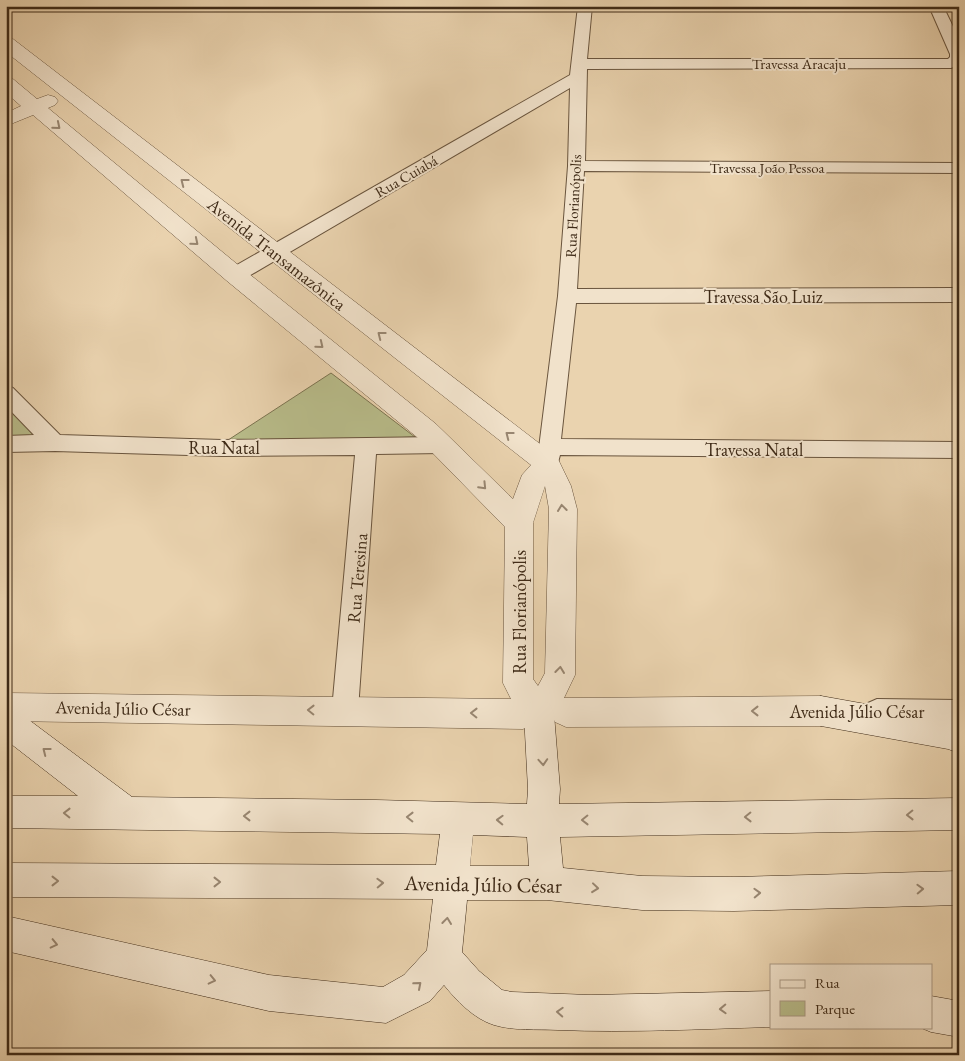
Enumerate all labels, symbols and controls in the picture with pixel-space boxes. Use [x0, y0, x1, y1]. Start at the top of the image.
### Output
street label: Travessa Aracaju [752, 54, 846, 73]
one-way arrow [52, 120, 61, 129]
street label: Rua Cuiabá [371, 150, 441, 202]
street label: Rua Florianópolis [561, 154, 585, 258]
street label: Travessa João Pessoa [710, 158, 824, 177]
one-way arrow [180, 178, 189, 187]
street label: Avenida Transamazônica [202, 192, 352, 316]
one-way arrow [189, 236, 198, 244]
street label: Travessa São Luiz [703, 285, 823, 308]
one-way arrow [377, 332, 387, 341]
one-way arrow [315, 339, 324, 348]
one-way arrow [506, 432, 515, 440]
street label: Rua Natal [188, 436, 260, 459]
street label: Travessa Natal [705, 438, 803, 461]
one-way arrow [477, 480, 486, 489]
one-way arrow [557, 504, 568, 512]
street label: Rua Teresina [342, 531, 372, 624]
street label: Rua Florianópolis [508, 550, 531, 674]
one-way arrow [554, 666, 564, 675]
street label: Avenida Júlio César [54, 695, 191, 721]
street label: Avenida Júlio César [788, 700, 925, 723]
one-way arrow [307, 705, 315, 715]
one-way arrow [751, 706, 758, 716]
one-way arrow [470, 708, 478, 718]
one-way arrow [42, 748, 51, 757]
one-way arrow [537, 758, 548, 766]
one-way arrow [63, 807, 71, 818]
one-way arrow [906, 810, 914, 820]
one-way arrow [243, 811, 250, 821]
one-way arrow [405, 812, 413, 822]
one-way arrow [743, 812, 751, 823]
one-way arrow [496, 814, 504, 825]
one-way arrow [581, 815, 588, 825]
street label: Avenida Júlio César [403, 869, 562, 899]
one-way arrow [52, 876, 59, 886]
one-way arrow [214, 877, 222, 887]
one-way arrow [376, 877, 384, 888]
one-way arrow [591, 882, 599, 893]
one-way arrow [916, 884, 924, 894]
one-way arrow [754, 888, 762, 899]
one-way arrow [441, 916, 452, 924]
one-way arrow [49, 938, 58, 949]
legend [770, 964, 932, 1028]
text: Rua [815, 973, 840, 992]
one-way arrow [208, 974, 217, 985]
one-way arrow [413, 982, 422, 991]
text: Parque [815, 999, 855, 1018]
one-way arrow [718, 1004, 726, 1014]
one-way arrow [556, 1007, 564, 1018]

